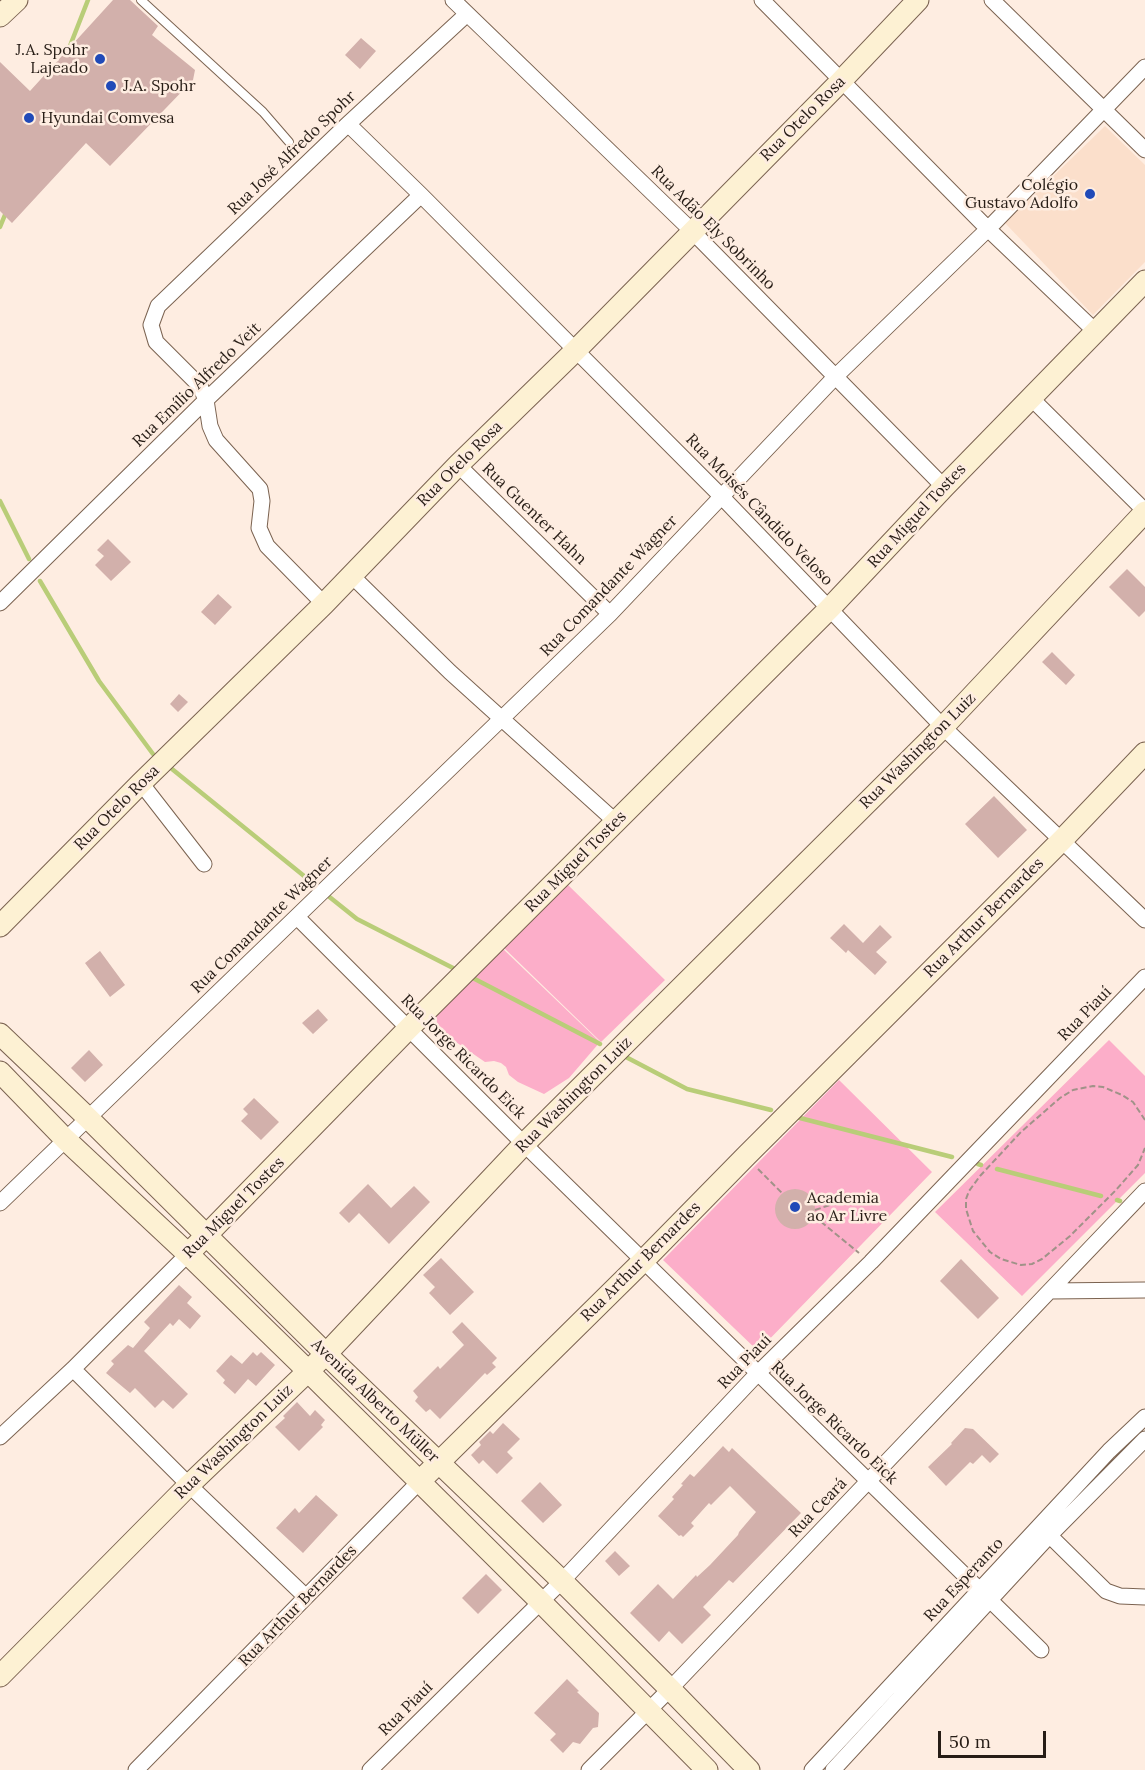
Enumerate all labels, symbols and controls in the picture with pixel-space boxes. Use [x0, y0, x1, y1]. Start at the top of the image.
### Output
place label: J.A. Spohr Lajeado [15, 40, 88, 78]
marker: J.A. Spohr Lajeado [93, 52, 107, 66]
street label: Rua Otelo Rosa [756, 72, 850, 166]
place label: J.A. Spohr [123, 76, 196, 96]
marker: J.A. Spohr [104, 79, 118, 93]
street label: Rua José Alfredo Spohr [224, 87, 360, 219]
place label: Hyundai Comvesa [41, 108, 175, 128]
marker: Hyundai Comvesa [22, 111, 36, 125]
street label: Rua Adão Ely Sobrinho [647, 162, 779, 294]
place label: Colégio Gustavo Adolfo [965, 175, 1078, 213]
marker: Colégio Gustavo Adolfo [1083, 187, 1097, 201]
street label: Rua Emílio Alfredo Veit [129, 319, 265, 451]
street label: Rua Otelo Rosa [413, 417, 507, 511]
street label: Rua Moisés Cândido Veloso [681, 430, 837, 590]
street label: Rua Guenter Hahn [478, 459, 590, 569]
street label: Rua Miguel Tostes [864, 460, 970, 572]
street label: Rua Comandante Wagner [536, 511, 682, 661]
street label: Rua Washington Luiz [856, 689, 980, 813]
street label: Rua Otelo Rosa [70, 761, 164, 855]
street label: Rua Miguel Tostes [521, 807, 631, 917]
street label: Rua Comandante Wagner [187, 852, 337, 998]
street label: Rua Arthur Bernardes [920, 854, 1048, 982]
street label: Rua Piauí [1054, 983, 1116, 1045]
street label: Rua Jorge Ricardo Eick [397, 991, 529, 1123]
street label: Rua Washington Luiz [512, 1033, 636, 1157]
street label: Rua Miguel Tostes [179, 1153, 289, 1263]
place label: Academia ao Ar Livre [807, 1188, 887, 1226]
street label: Rua Arthur Bernardes [577, 1198, 705, 1326]
marker: Academia ao Ar Livre [788, 1200, 802, 1214]
street label: Rua Piauí [714, 1331, 776, 1393]
street label: Avenida Alberto Müller [307, 1335, 443, 1467]
street label: Rua Jorge Ricardo Eick [767, 1358, 901, 1488]
street label: Rua Washington Luiz [171, 1381, 297, 1503]
street label: Rua Ceará [785, 1474, 851, 1542]
street label: Rua Esperanto [920, 1534, 1008, 1626]
street label: Rua Arthur Bernardes [235, 1541, 361, 1671]
street label: Rua Piauí [375, 1678, 437, 1740]
scale bar [941, 1719, 1049, 1757]
text: 50 m [949, 1730, 991, 1753]

